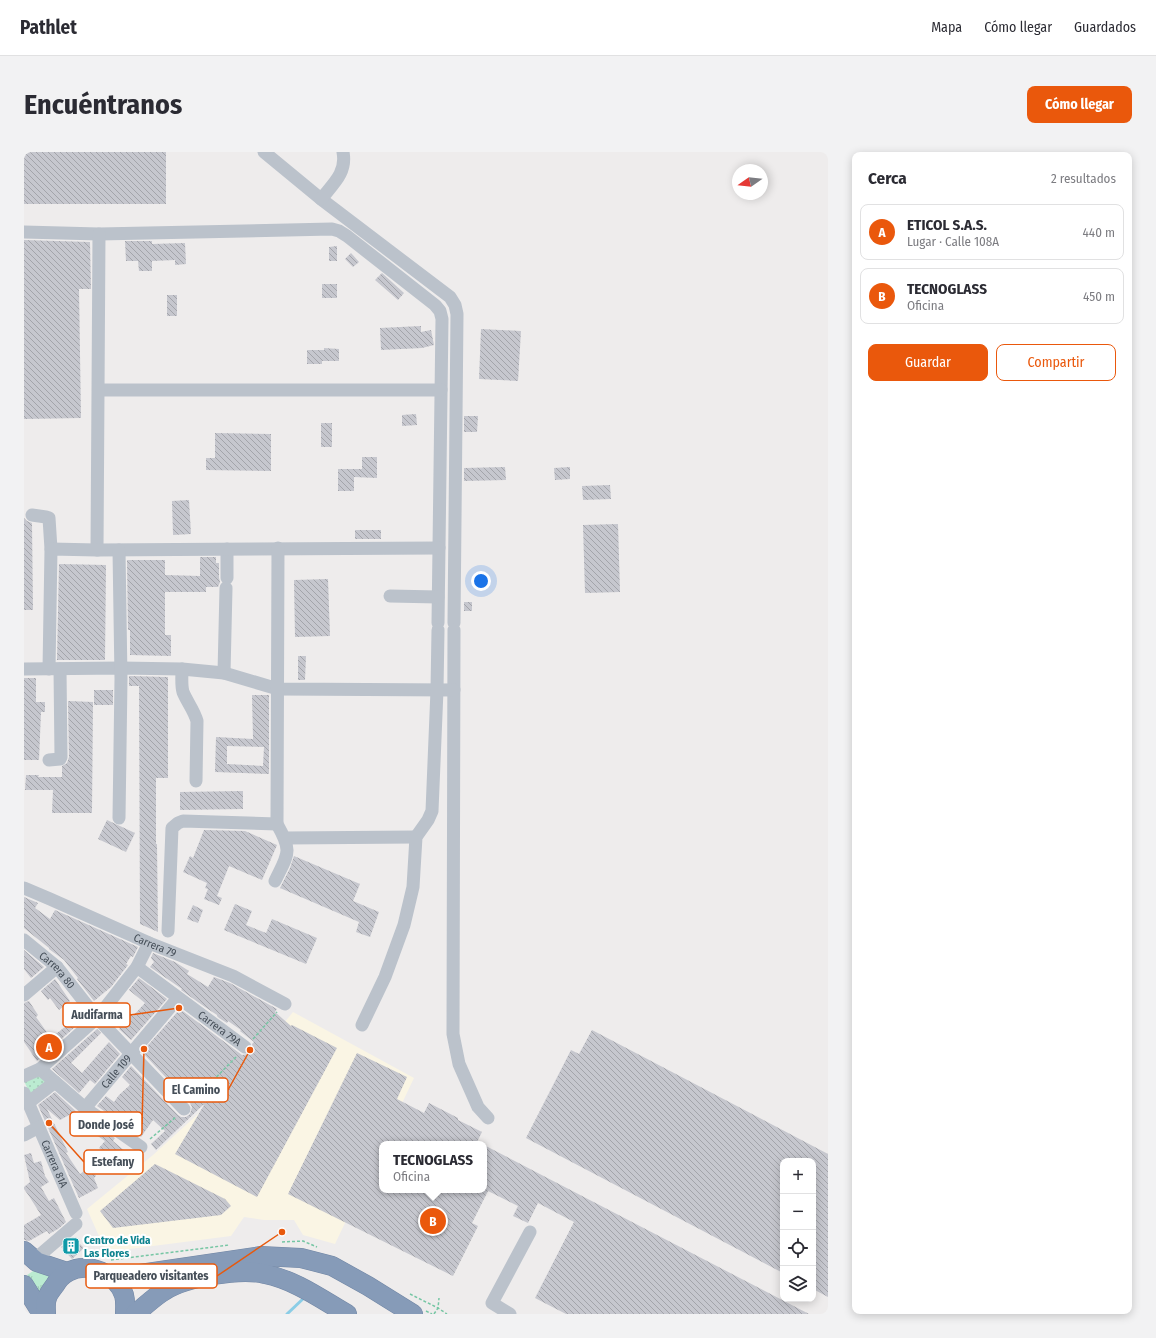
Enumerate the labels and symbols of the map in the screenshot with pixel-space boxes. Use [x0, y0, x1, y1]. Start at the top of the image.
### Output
north arrow [732, 164, 768, 200]
your location [471, 571, 491, 591]
street label: Carrera 79 [132, 931, 178, 960]
street label: Carrera 80 [37, 949, 78, 991]
callout: Audifarma [63, 1003, 130, 1027]
text: Audifarma [70, 1008, 123, 1022]
street label: Carrera 79A [196, 1008, 244, 1049]
pin: A [36, 1032, 62, 1062]
street label: Calle 109 [98, 1052, 134, 1091]
callout: El Camino [164, 1078, 228, 1102]
text: El Camino [172, 1083, 221, 1097]
callout: Donde José [70, 1112, 142, 1136]
text: Donde José [78, 1118, 134, 1132]
street label: Carrera 81A [39, 1138, 71, 1190]
callout: Estefany [84, 1150, 143, 1174]
text: Estefany [92, 1155, 135, 1169]
pin: B [420, 1206, 446, 1236]
place label: Centro de Vida Las Flores [84, 1234, 151, 1260]
building icon: Centro de Vida Las Flores [61, 1236, 81, 1256]
callout: Parqueadero visitantes [86, 1264, 217, 1288]
text: Parqueadero visitantes [93, 1269, 209, 1283]

